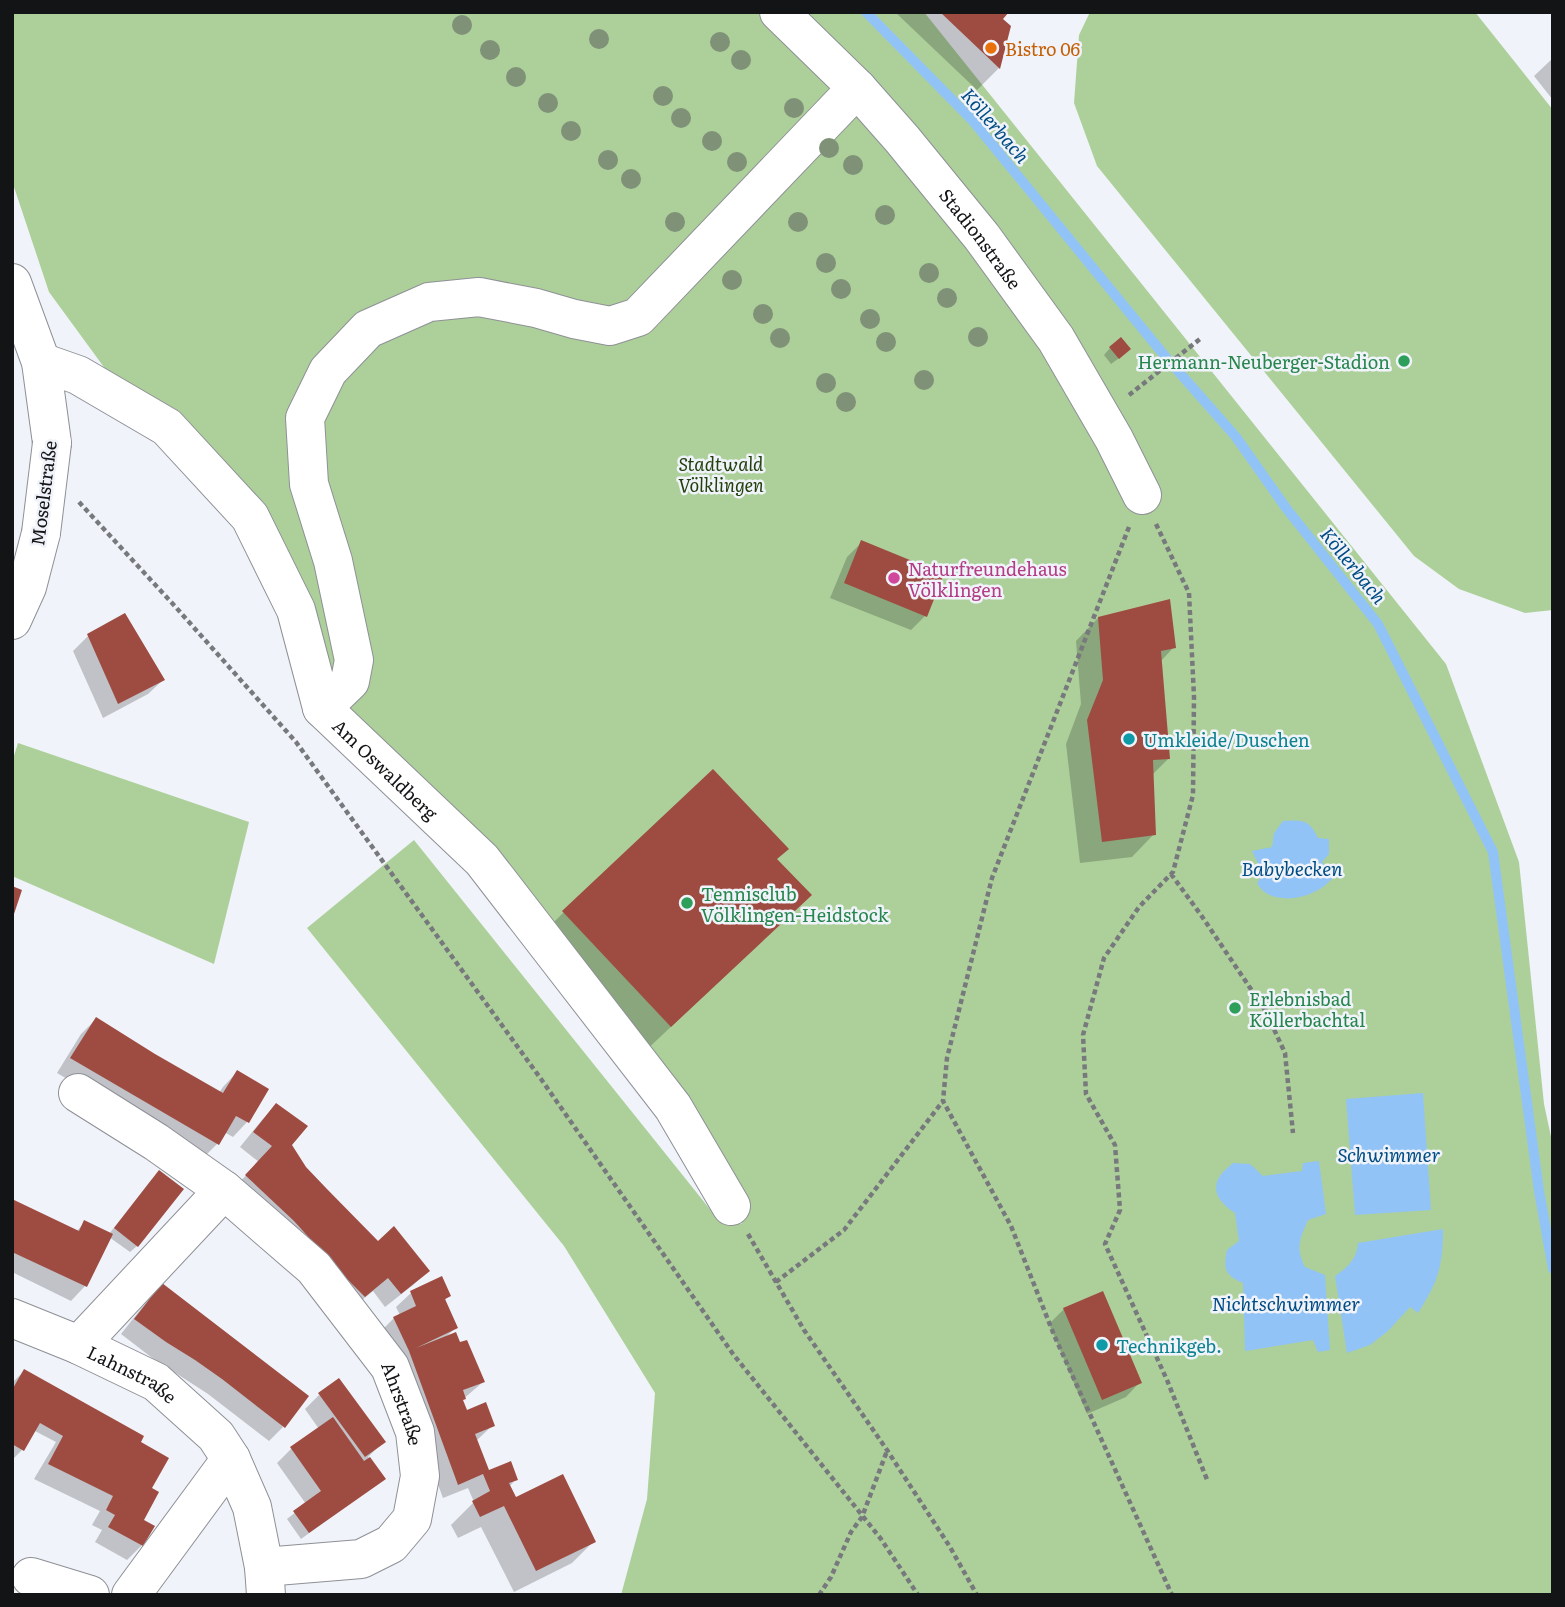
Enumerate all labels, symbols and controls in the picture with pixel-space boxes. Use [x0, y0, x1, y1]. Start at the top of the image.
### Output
place label: Bistro 06 [1005, 35, 1081, 62]
marker: Bistro 06 [983, 40, 999, 56]
water label: Köllerbach [955, 81, 1037, 169]
street label: Stadionstraße [934, 182, 1029, 294]
place label: Hermann-Neuberger-Stadion [1138, 348, 1390, 375]
marker: Hermann-Neuberger-Stadion [1396, 353, 1412, 369]
street label: Moselstraße [23, 439, 63, 547]
park label: Stadtwald Völklingen [678, 450, 764, 498]
water label: Köllerbach [1314, 521, 1394, 609]
place label: Naturfreundehaus Völklingen [908, 555, 1067, 603]
marker: Naturfreundehaus Völklingen [886, 570, 902, 586]
street label: Am Oswaldberg [327, 712, 445, 826]
place label: Umkleide/Duschen [1143, 726, 1310, 753]
marker: Umkleide/Duschen [1121, 731, 1137, 747]
water label: Babybecken [1241, 854, 1343, 882]
place label: Tennisclub Völklingen-Heidstock [701, 880, 890, 928]
marker: Tennisclub Völklingen-Heidstock [679, 895, 695, 911]
place label: Erlebnisbad Köllerbachtal [1249, 985, 1365, 1033]
marker: Erlebnisbad Köllerbachtal [1227, 1000, 1243, 1016]
water label: Schwimmer [1337, 1140, 1441, 1168]
water label: Nichtschwimmer [1212, 1289, 1360, 1317]
place label: Technikgeb. [1116, 1332, 1222, 1359]
marker: Technikgeb. [1094, 1337, 1110, 1353]
street label: Lahnstraße [83, 1338, 184, 1409]
street label: Ahrstraße [375, 1357, 430, 1447]

